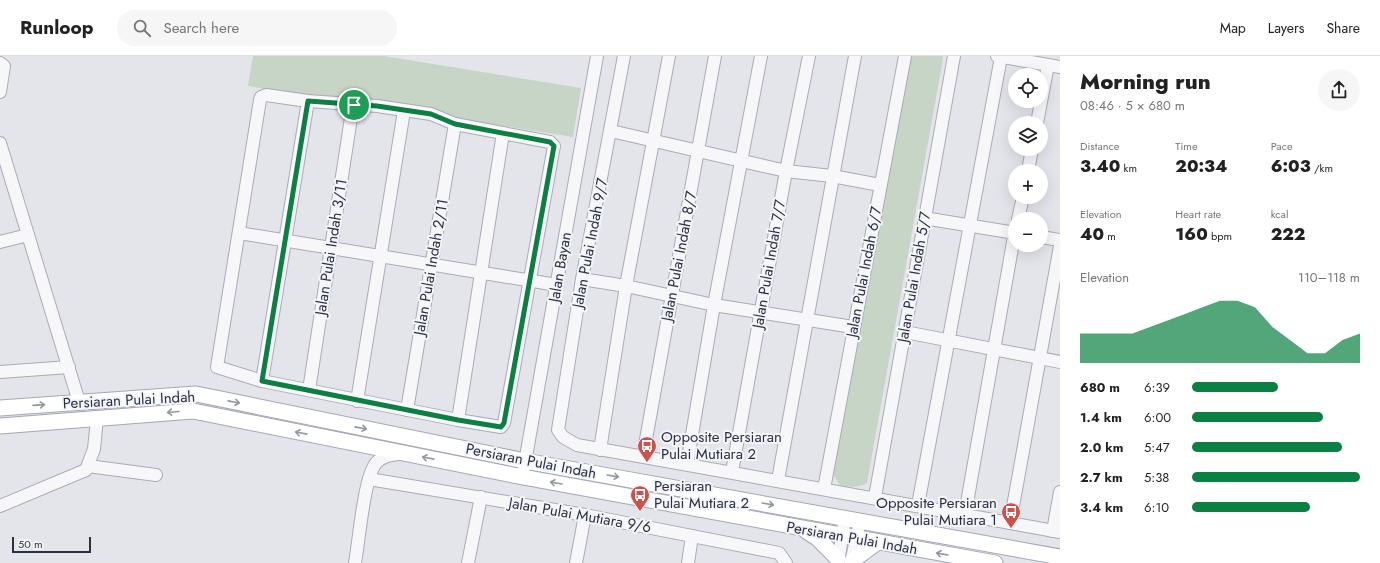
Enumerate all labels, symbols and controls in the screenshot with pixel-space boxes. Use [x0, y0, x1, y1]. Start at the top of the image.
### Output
search box [117, 10, 397, 46]
text: Runloop [20, 14, 93, 41]
icon: search [131, 17, 153, 39]
text: Search here [163, 17, 239, 39]
text: Map [1220, 18, 1246, 38]
text: Layers [1268, 18, 1304, 38]
text: Share [1326, 18, 1360, 38]
text: Morning run [1080, 65, 1211, 97]
map controls [1008, 68, 1048, 252]
button: locate [1008, 68, 1048, 108]
button: share [1318, 69, 1360, 111]
pin [337, 88, 371, 122]
icon: arrive [343, 94, 365, 116]
text: 08:46 · 5 × 680 m [1080, 96, 1185, 115]
button: layers [1008, 116, 1048, 156]
text: Distance [1080, 138, 1119, 154]
text: Time [1175, 138, 1198, 154]
text: Pace [1271, 138, 1293, 154]
text: 3.40 [1080, 154, 1120, 178]
text: 20:34 [1175, 154, 1227, 178]
text: 6:03 [1271, 154, 1311, 178]
text: km [1120, 160, 1137, 176]
text: /km [1311, 160, 1333, 176]
button: + [1008, 164, 1048, 204]
street label: Jalan Pulai Indah 9/7 [566, 176, 613, 312]
street label: Jalan Pulai Indah 3/11 [309, 177, 353, 319]
street label: Jalan Pulai Indah 8/7 [655, 189, 702, 325]
street label: Jalan Pulai Indah 2/11 [408, 197, 454, 339]
street label: Jalan Pulai Indah 7/7 [746, 198, 791, 332]
street label: Jalan Pulai Indah 6/7 [840, 205, 887, 341]
text: Elevation [1080, 206, 1122, 222]
text: Heart rate [1175, 206, 1221, 222]
text: kcal [1271, 206, 1288, 222]
street label: Jalan Pulai Indah 5/7 [891, 210, 936, 346]
button: − [1008, 212, 1048, 252]
text: 40 [1080, 222, 1104, 246]
text: 160 [1175, 222, 1208, 246]
text: 222 [1271, 222, 1305, 246]
text: m [1104, 228, 1116, 244]
text: bpm [1208, 228, 1232, 244]
street label: Jalan Bayan [543, 230, 577, 306]
text: Elevation [1080, 268, 1129, 287]
text: 110–118 m [1298, 268, 1360, 287]
text: 680 m [1080, 378, 1120, 397]
text: 6:39 [1144, 378, 1170, 397]
street label: Persiaran Pulai Indah [62, 386, 196, 414]
one-way arrow [227, 398, 240, 406]
one-way arrow [32, 402, 45, 409]
text: 1.4 km [1080, 408, 1122, 427]
text: 6:00 [1144, 408, 1171, 427]
one-way arrow [167, 409, 180, 416]
one-way arrow [354, 424, 367, 432]
place label: Opposite Persiaran Pulai Mutiara 2 [661, 426, 782, 465]
one-way arrow [295, 428, 308, 436]
bus stop icon: Opposite Persiaran Pulai Mutiara 2 [636, 435, 658, 463]
street label: Persiaran Pulai Indah [464, 438, 598, 484]
text: 2.0 km [1080, 438, 1123, 457]
text: 5:47 [1144, 438, 1170, 457]
one-way arrow [422, 454, 435, 462]
text: 2.7 km [1080, 468, 1123, 487]
text: 5:38 [1144, 468, 1169, 487]
one-way arrow [606, 473, 619, 481]
place label: Persiaran Pulai Mutiara 2 [654, 475, 749, 514]
one-way arrow [550, 479, 563, 487]
bus stop icon: Persiaran Pulai Mutiara 2 [629, 484, 651, 512]
street label: Jalan Pulai Mutiara 9/6 [505, 491, 653, 538]
place label: Opposite Persiaran Pulai Mutiara 1 [876, 492, 997, 531]
text: 3.4 km [1080, 498, 1123, 517]
text: 6:10 [1144, 498, 1169, 517]
one-way arrow [761, 501, 774, 509]
bus stop icon: Opposite Persiaran Pulai Mutiara 1 [1000, 501, 1022, 529]
street label: Persiaran Pulai Indah [785, 516, 919, 560]
scale bar [12, 535, 91, 554]
text: 50 m [18, 536, 43, 552]
one-way arrow [936, 549, 949, 557]

